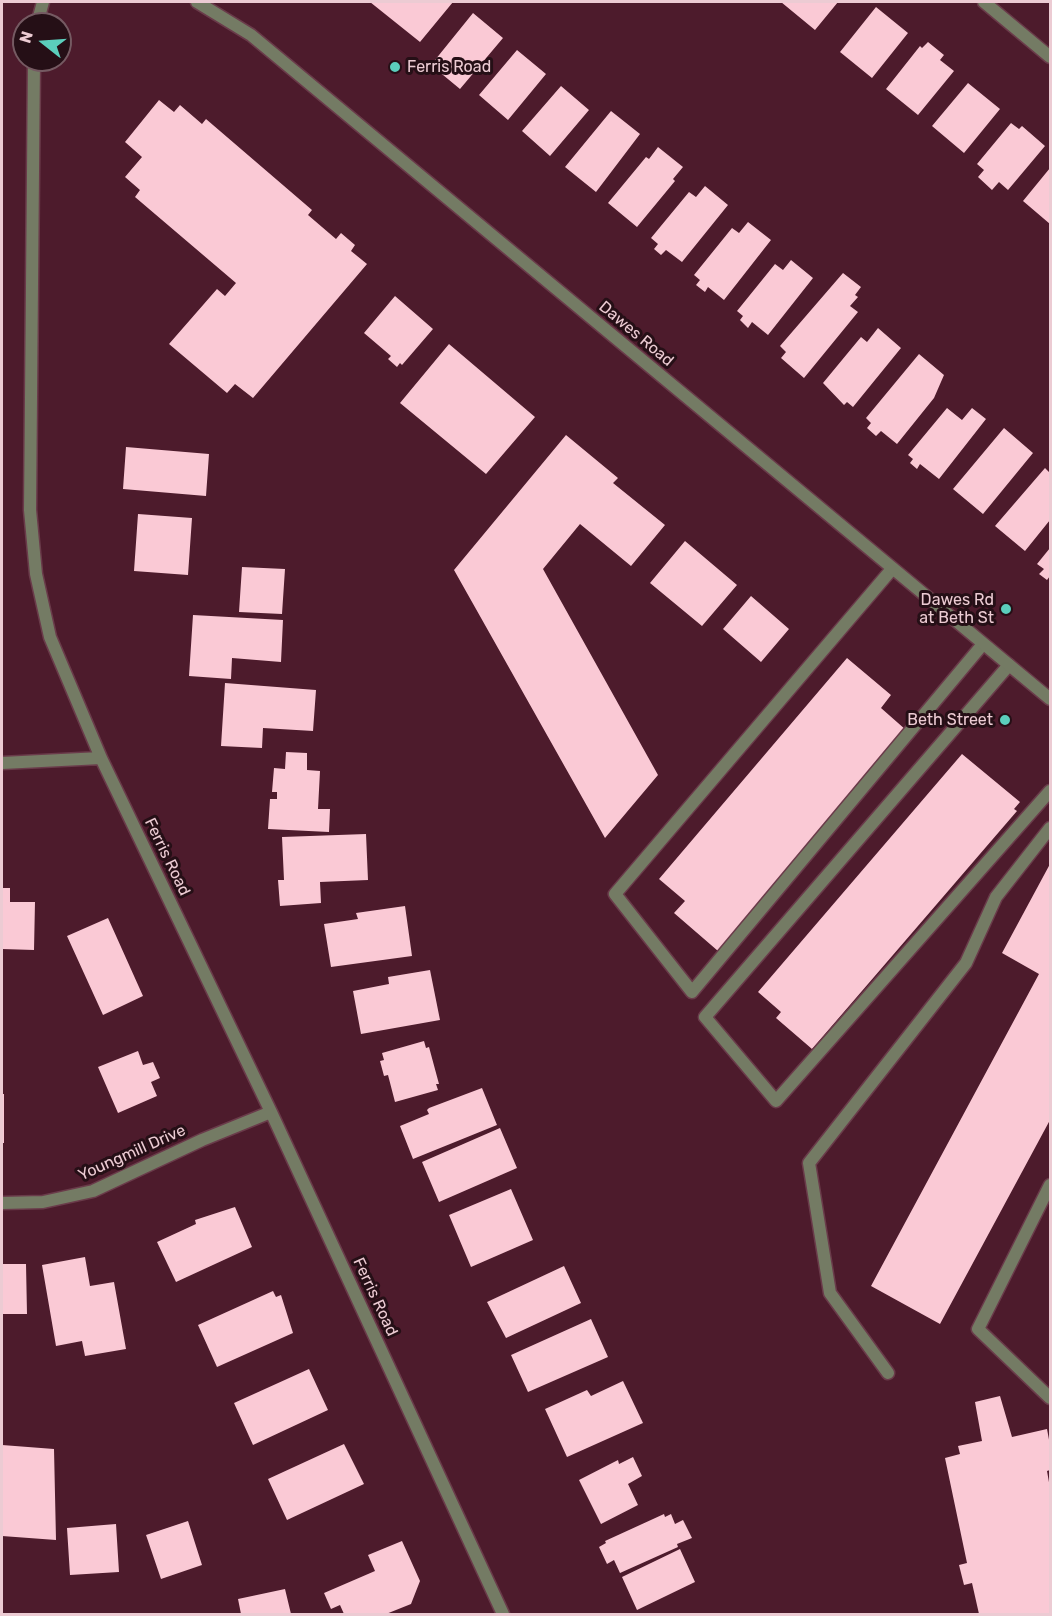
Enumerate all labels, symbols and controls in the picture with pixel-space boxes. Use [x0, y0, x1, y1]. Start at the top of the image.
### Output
north arrow [12, 12, 72, 72]
text: N [15, 29, 37, 45]
place label: Ferris Road [407, 57, 491, 77]
marker: Ferris Road [388, 60, 402, 74]
street label: Dawes Road [595, 297, 677, 371]
place label: Dawes Rd at Beth St [919, 590, 994, 628]
marker: Dawes Rd at Beth St [999, 602, 1013, 616]
place label: Beth Street [907, 710, 993, 730]
marker: Beth Street [998, 713, 1012, 727]
street label: Ferris Road [140, 815, 194, 899]
street label: Youngmill Drive [75, 1121, 189, 1185]
street label: Ferris Road [349, 1255, 401, 1339]

